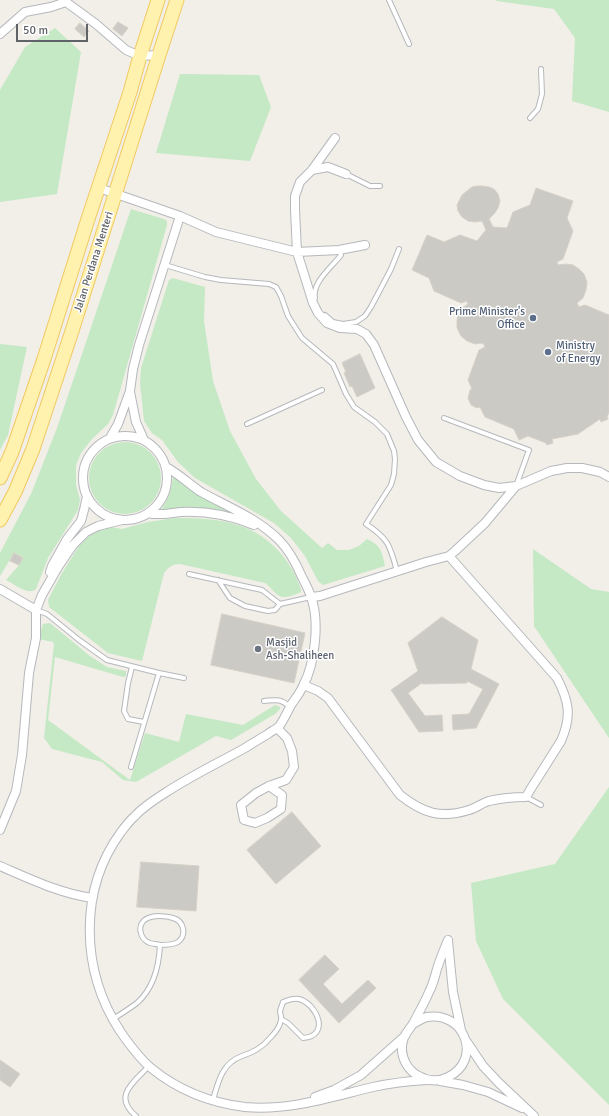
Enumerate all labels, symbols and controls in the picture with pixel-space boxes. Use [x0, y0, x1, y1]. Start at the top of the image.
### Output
scale bar [18, 16, 90, 42]
text: 50 m [23, 23, 48, 38]
street label: Jalan Perdana Menteri [71, 210, 117, 314]
place label: Prime Minister's Office [449, 305, 525, 331]
marker: Prime Minister's Office [528, 313, 538, 323]
place label: Ministry of Energy [556, 339, 600, 365]
marker: Ministry of Energy [543, 347, 553, 357]
place label: Masjid Ash-Shaliheen [266, 636, 334, 662]
marker: Masjid Ash-Shaliheen [253, 644, 263, 654]

